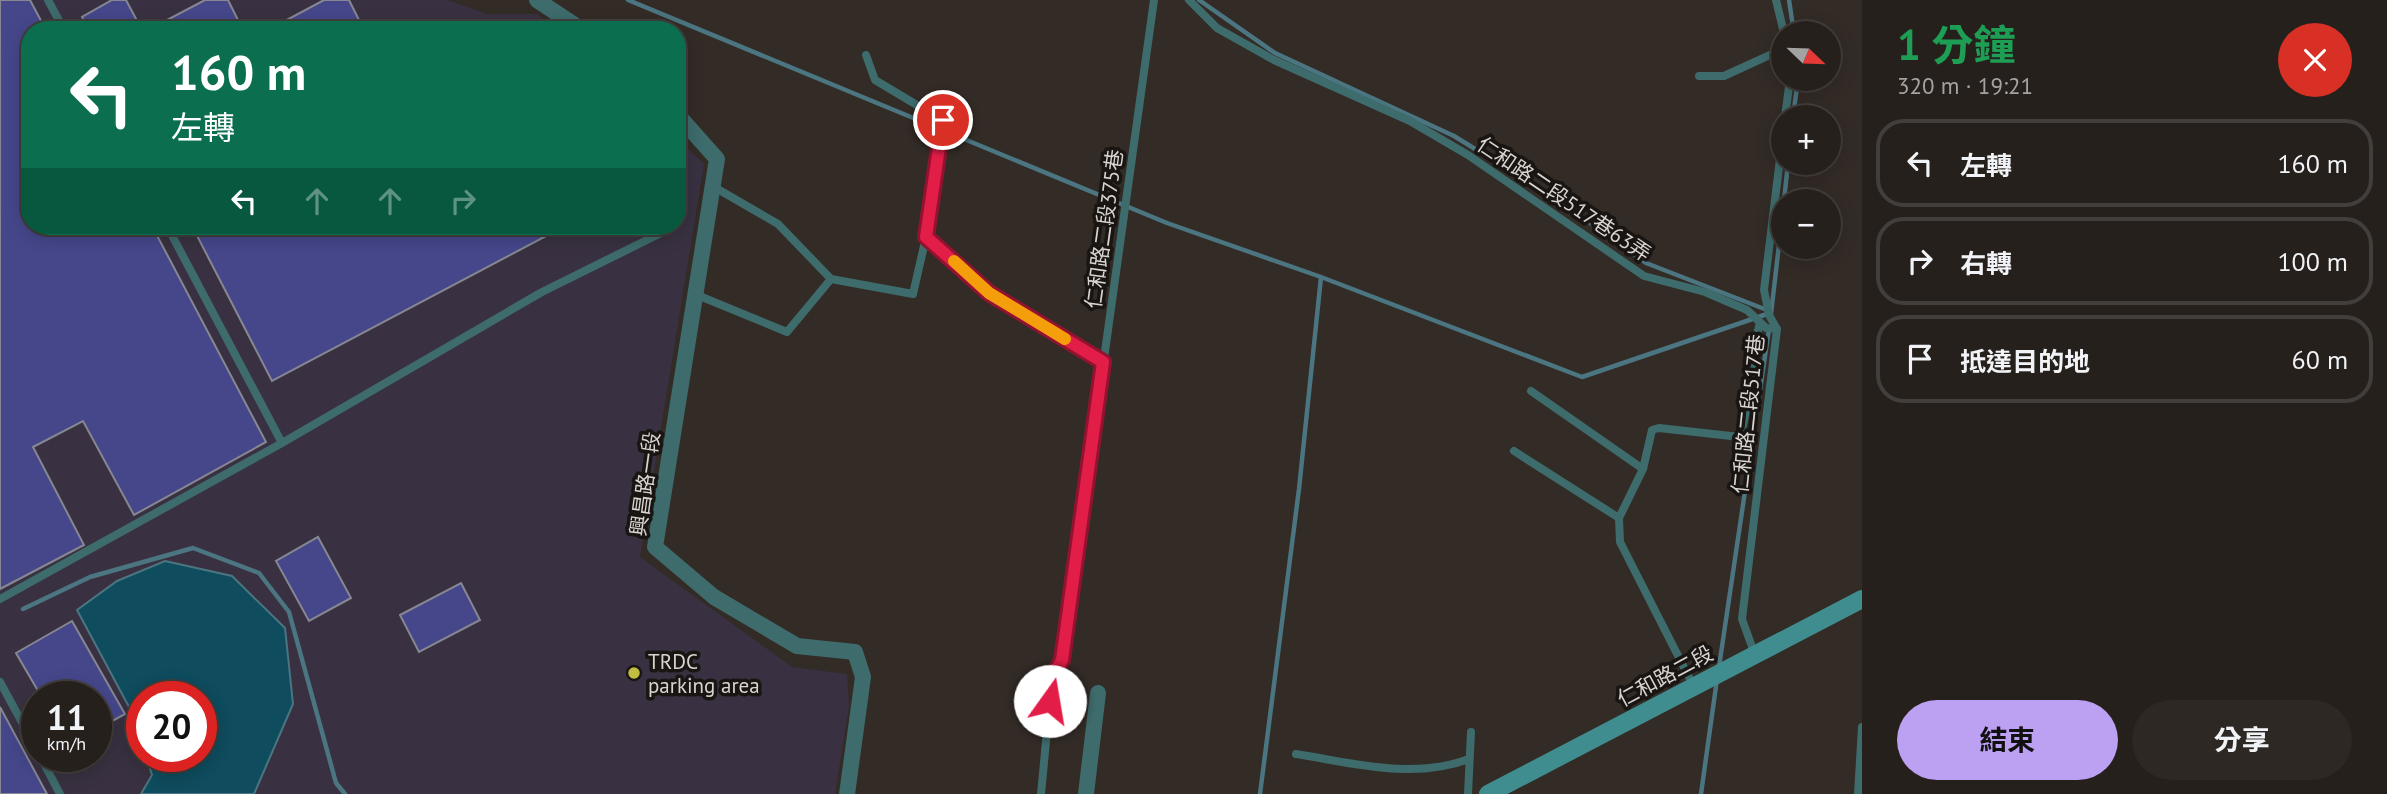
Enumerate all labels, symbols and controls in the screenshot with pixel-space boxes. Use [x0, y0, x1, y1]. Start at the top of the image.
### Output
text: 1 分鐘 [1897, 17, 2015, 72]
north arrow [1771, 21, 1841, 91]
map controls [1771, 21, 1841, 259]
button: close [2278, 23, 2352, 97]
text: 160 m [171, 40, 306, 104]
icon: left [56, 49, 147, 140]
text: 320 m · 19:21 [1897, 71, 2033, 100]
pin [913, 90, 973, 150]
icon: arrive [924, 101, 962, 139]
button: + [1771, 105, 1841, 175]
text: 左轉 [171, 106, 235, 148]
street label: 仁和路二段517巷63弄 [1472, 131, 1656, 267]
icon: left [1901, 144, 1939, 182]
text: 160 m [2277, 147, 2348, 180]
street label: 仁和路二段375巷 [1079, 148, 1129, 310]
text: 左轉 [1960, 149, 2012, 182]
icon: left [225, 182, 263, 220]
icon: ahead [298, 182, 336, 220]
icon: ahead [371, 182, 409, 220]
icon: right [444, 182, 482, 220]
button: − [1771, 189, 1841, 259]
icon: right [1901, 242, 1939, 280]
text: 100 m [2277, 245, 2348, 278]
text: 右轉 [1960, 247, 2012, 280]
street label: 仁和路二段517巷 [1726, 333, 1770, 495]
icon: arrive [1901, 340, 1939, 378]
text: 60 m [2292, 343, 2348, 376]
text: 抵達目的地 [1960, 345, 2090, 378]
street label: 興昌路一段 [624, 430, 666, 538]
street label: 仁和路二段 [1612, 639, 1718, 713]
place label: TRDC parking area [648, 648, 760, 699]
position arrow [1013, 664, 1087, 738]
marker: TRDC parking area [626, 665, 642, 681]
speed limit sign: 20 [126, 681, 217, 772]
text: 11 [47, 694, 86, 740]
button: 結束 [1897, 700, 2118, 780]
button: 分享 [2132, 700, 2352, 780]
text: km/h [47, 732, 86, 755]

